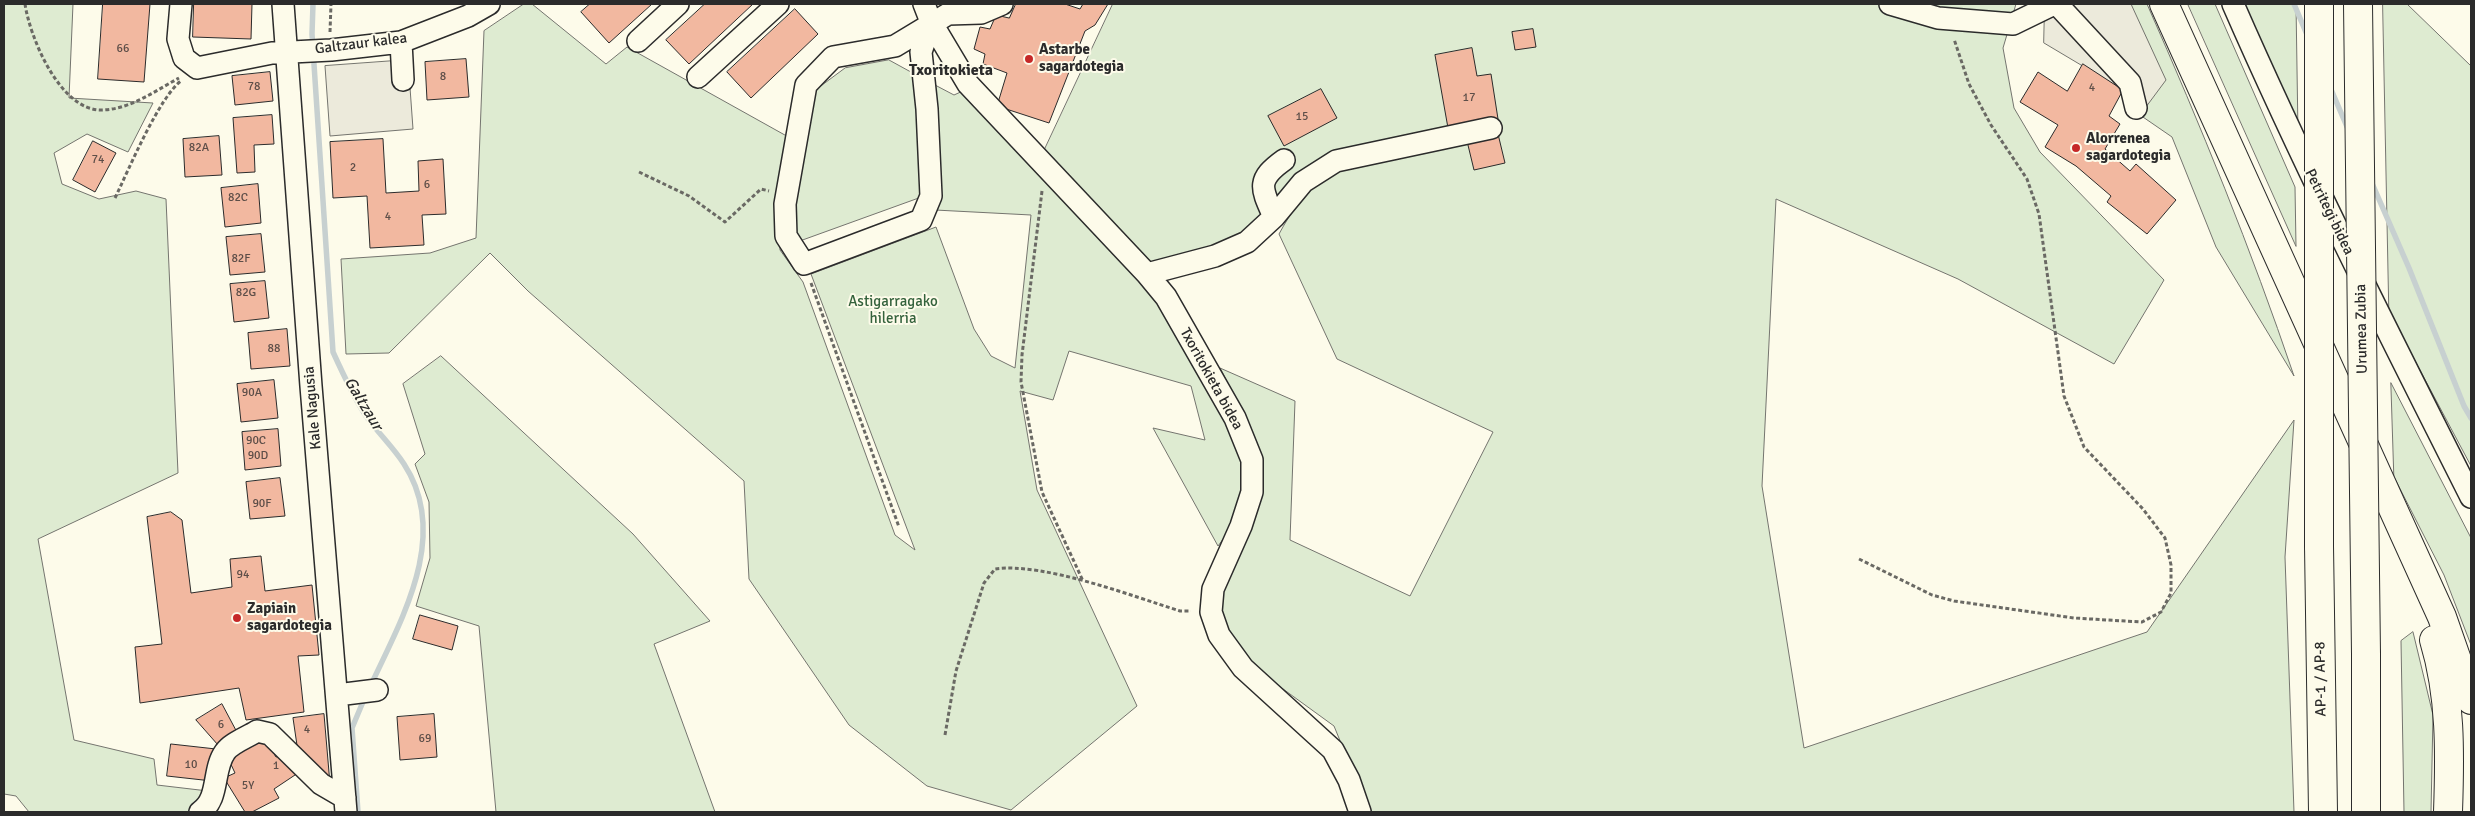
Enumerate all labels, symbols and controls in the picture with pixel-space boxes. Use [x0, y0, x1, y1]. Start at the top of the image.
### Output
street label: Galtzaur kalea [314, 29, 408, 59]
place label: Astarbe sagardotegia [1039, 41, 1124, 76]
house number: 66 [117, 42, 129, 56]
marker: Astarbe sagardotegia [1023, 53, 1035, 65]
district label: Txoritokieta [909, 61, 993, 81]
house number: 8 [440, 70, 446, 84]
house number: 78 [248, 80, 260, 94]
house number: 4 [2089, 81, 2095, 95]
house number: 17 [1463, 91, 1475, 105]
house number: 15 [1296, 110, 1308, 124]
place label: Alorrenea sagardotegia [2086, 130, 2171, 165]
house number: 82A [189, 141, 209, 155]
marker: Alorrenea sagardotegia [2070, 142, 2082, 154]
house number: 74 [92, 153, 104, 167]
house number: 2 [350, 161, 356, 175]
street label: Petritegi bidea [2300, 166, 2358, 258]
house number: 6 [424, 178, 430, 192]
house number: 82C [228, 191, 248, 205]
house number: 4 [385, 210, 391, 224]
house number: 82F [231, 252, 251, 266]
street label: Urumea Zubia [2352, 284, 2372, 374]
house number: 82G [236, 286, 256, 300]
park label: Astigarragako hilerria [848, 293, 938, 328]
street label: Txoritokieta bidea [1176, 325, 1246, 433]
house number: 88 [268, 342, 280, 356]
street label: Kale Nagusia [300, 366, 326, 450]
water label: Galtzaur [340, 374, 386, 434]
house number: 90A [242, 386, 262, 400]
house number: 90C [246, 434, 266, 448]
house number: 90D [248, 449, 268, 463]
house number: 90F [252, 497, 272, 511]
house number: 94 [237, 568, 249, 582]
place label: Zapiain sagardotegia [247, 600, 332, 635]
marker: Zapiain sagardotegia [231, 612, 243, 624]
street label: AP-1 / AP-8 [2311, 641, 2331, 717]
house number: 6 [218, 718, 224, 732]
house number: 4 [304, 723, 310, 737]
house number: 69 [419, 732, 431, 746]
house number: 10 [185, 758, 197, 772]
house number: 1 [273, 759, 279, 773]
house number: 5Y [242, 779, 254, 793]

